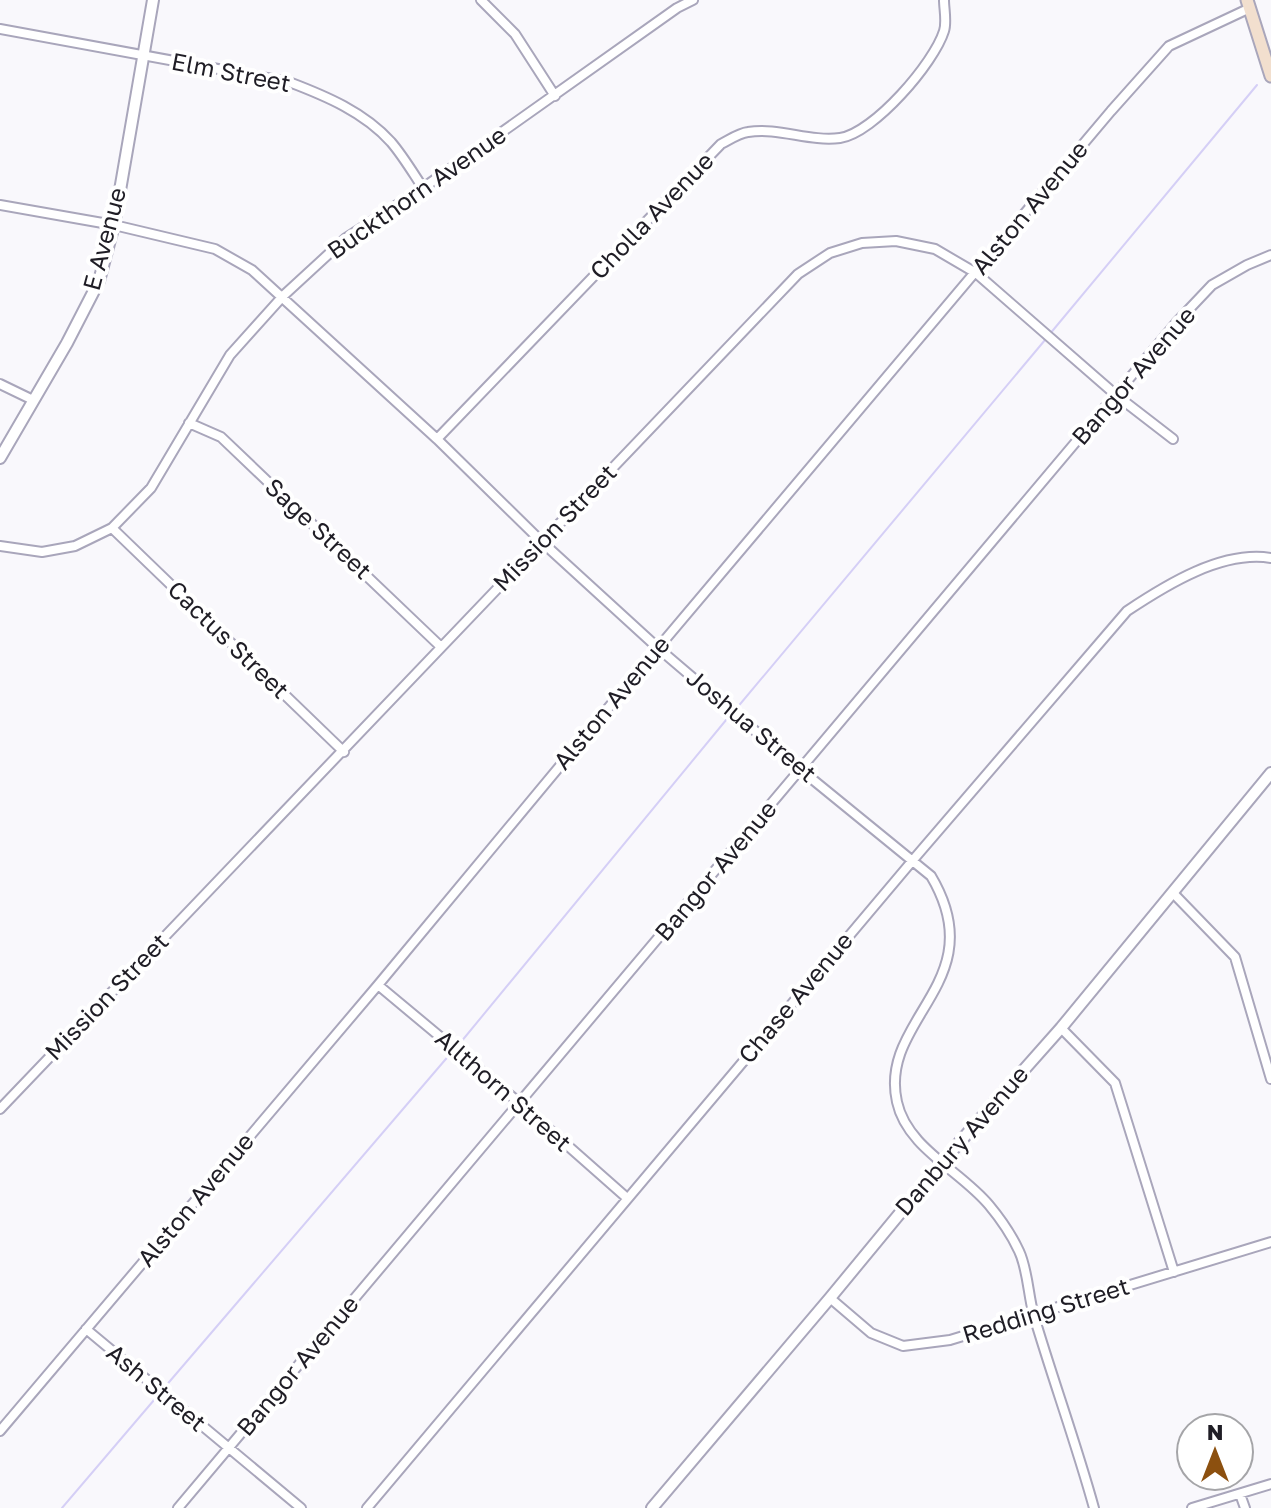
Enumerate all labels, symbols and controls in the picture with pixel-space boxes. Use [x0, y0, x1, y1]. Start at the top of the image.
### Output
street label: Elm Street [169, 46, 293, 97]
street label: Buckthorn Avenue [321, 119, 511, 264]
street label: Alston Avenue [965, 134, 1093, 280]
street label: Cholla Avenue [583, 145, 719, 284]
street label: E Avenue [76, 184, 131, 293]
street label: Bangor Avenue [1065, 300, 1201, 450]
street label: Mission Street [486, 457, 622, 596]
street label: Sage Street [260, 471, 378, 584]
street label: Cactus Street [163, 574, 296, 704]
street label: Alston Avenue [547, 629, 675, 775]
street label: Joshua Street [681, 662, 823, 787]
street label: Bangor Avenue [648, 794, 782, 946]
street label: Mission Street [38, 926, 174, 1065]
street label: Chase Avenue [732, 926, 858, 1068]
street label: Allthorn Street [430, 1023, 578, 1157]
street label: Danbury Avenue [888, 1059, 1034, 1221]
street label: Alston Avenue [131, 1126, 259, 1272]
street label: Redding Street [959, 1270, 1132, 1349]
street label: Bangor Avenue [230, 1289, 364, 1441]
street label: Ash Street [101, 1337, 212, 1437]
north arrow [1175, 1412, 1255, 1492]
text: N [1207, 1418, 1223, 1445]

